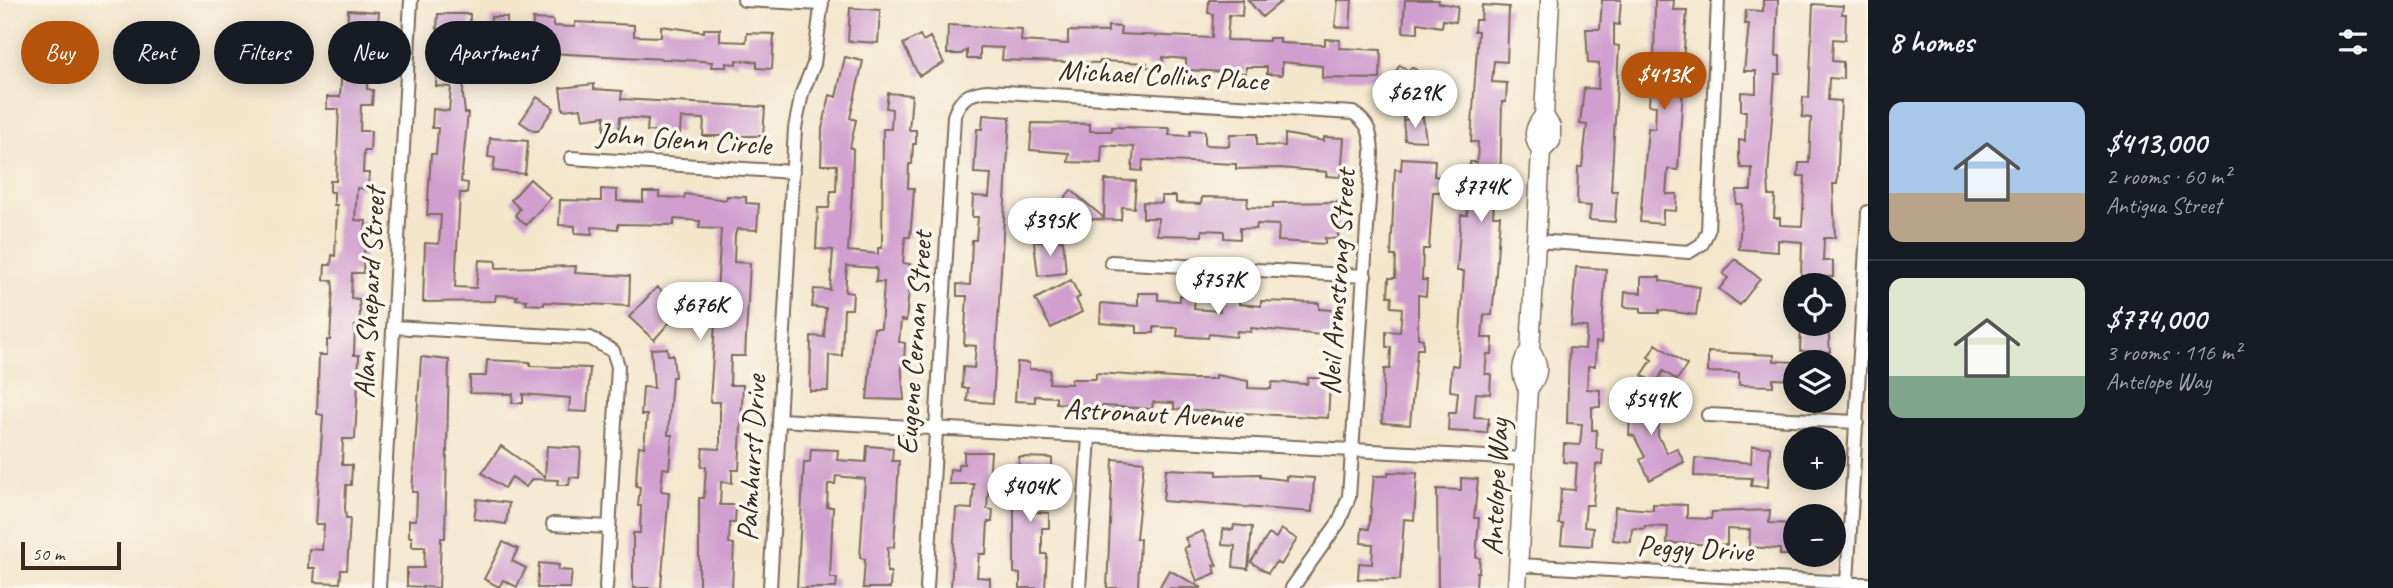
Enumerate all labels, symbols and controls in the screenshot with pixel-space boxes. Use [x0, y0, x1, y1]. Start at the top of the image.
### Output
chip: Buy [21, 21, 99, 84]
chip: Rent [113, 21, 200, 84]
chip: Filters [214, 21, 314, 84]
chip: New [328, 21, 411, 84]
chip: Apartment [425, 21, 561, 84]
text: 8 homes [1889, 23, 1974, 61]
icon: filters [2334, 23, 2372, 61]
street label: Michael Collins Place [1057, 51, 1271, 100]
pin: $413K [1615, 52, 1713, 112]
text: $413K [1637, 60, 1691, 89]
pin: $629K [1366, 71, 1464, 130]
text: $629K [1388, 78, 1442, 107]
street label: John Glenn Circle [594, 114, 775, 164]
text: $413,000 [2106, 124, 2206, 162]
icon: home [1945, 130, 2029, 214]
text: 2 rooms · 60 m² [2106, 162, 2230, 191]
pin: $774K [1432, 164, 1530, 224]
street label: Neil Armstrong Street [1310, 165, 1364, 396]
text: $774K [1455, 172, 1507, 201]
street label: Alan Shepard Street [345, 183, 394, 399]
text: Antigua Street [2106, 191, 2221, 220]
pin: $395K [1001, 198, 1099, 258]
text: $395K [1024, 206, 1076, 235]
street label: Eugene Cernan Street [887, 227, 941, 456]
pin: $757K [1169, 258, 1267, 317]
text: $757K [1192, 265, 1244, 294]
map controls [1783, 273, 1846, 567]
button: locate [1783, 273, 1846, 336]
pin: $676K [651, 282, 749, 342]
text: $676K [673, 290, 727, 319]
text: $774,000 [2106, 300, 2206, 338]
icon: home [1945, 306, 2029, 390]
text: 3 rooms · 116 m² [2106, 338, 2241, 367]
button: layers [1783, 350, 1846, 413]
text: Antelope Way [2106, 367, 2211, 396]
street label: Palmhurst Drive [728, 372, 774, 542]
pin: $549K [1602, 378, 1700, 437]
text: $549K [1625, 385, 1677, 414]
street label: Astronaut Avenue [1063, 389, 1246, 437]
street label: Antelope Way [1472, 416, 1518, 556]
button: + [1783, 427, 1846, 490]
pin: $404K [981, 464, 1079, 524]
text: $404K [1003, 472, 1057, 501]
button: − [1783, 504, 1846, 567]
street label: Peggy Drive [1636, 526, 1756, 570]
scale bar [21, 539, 121, 571]
text: 50 m [32, 542, 64, 566]

